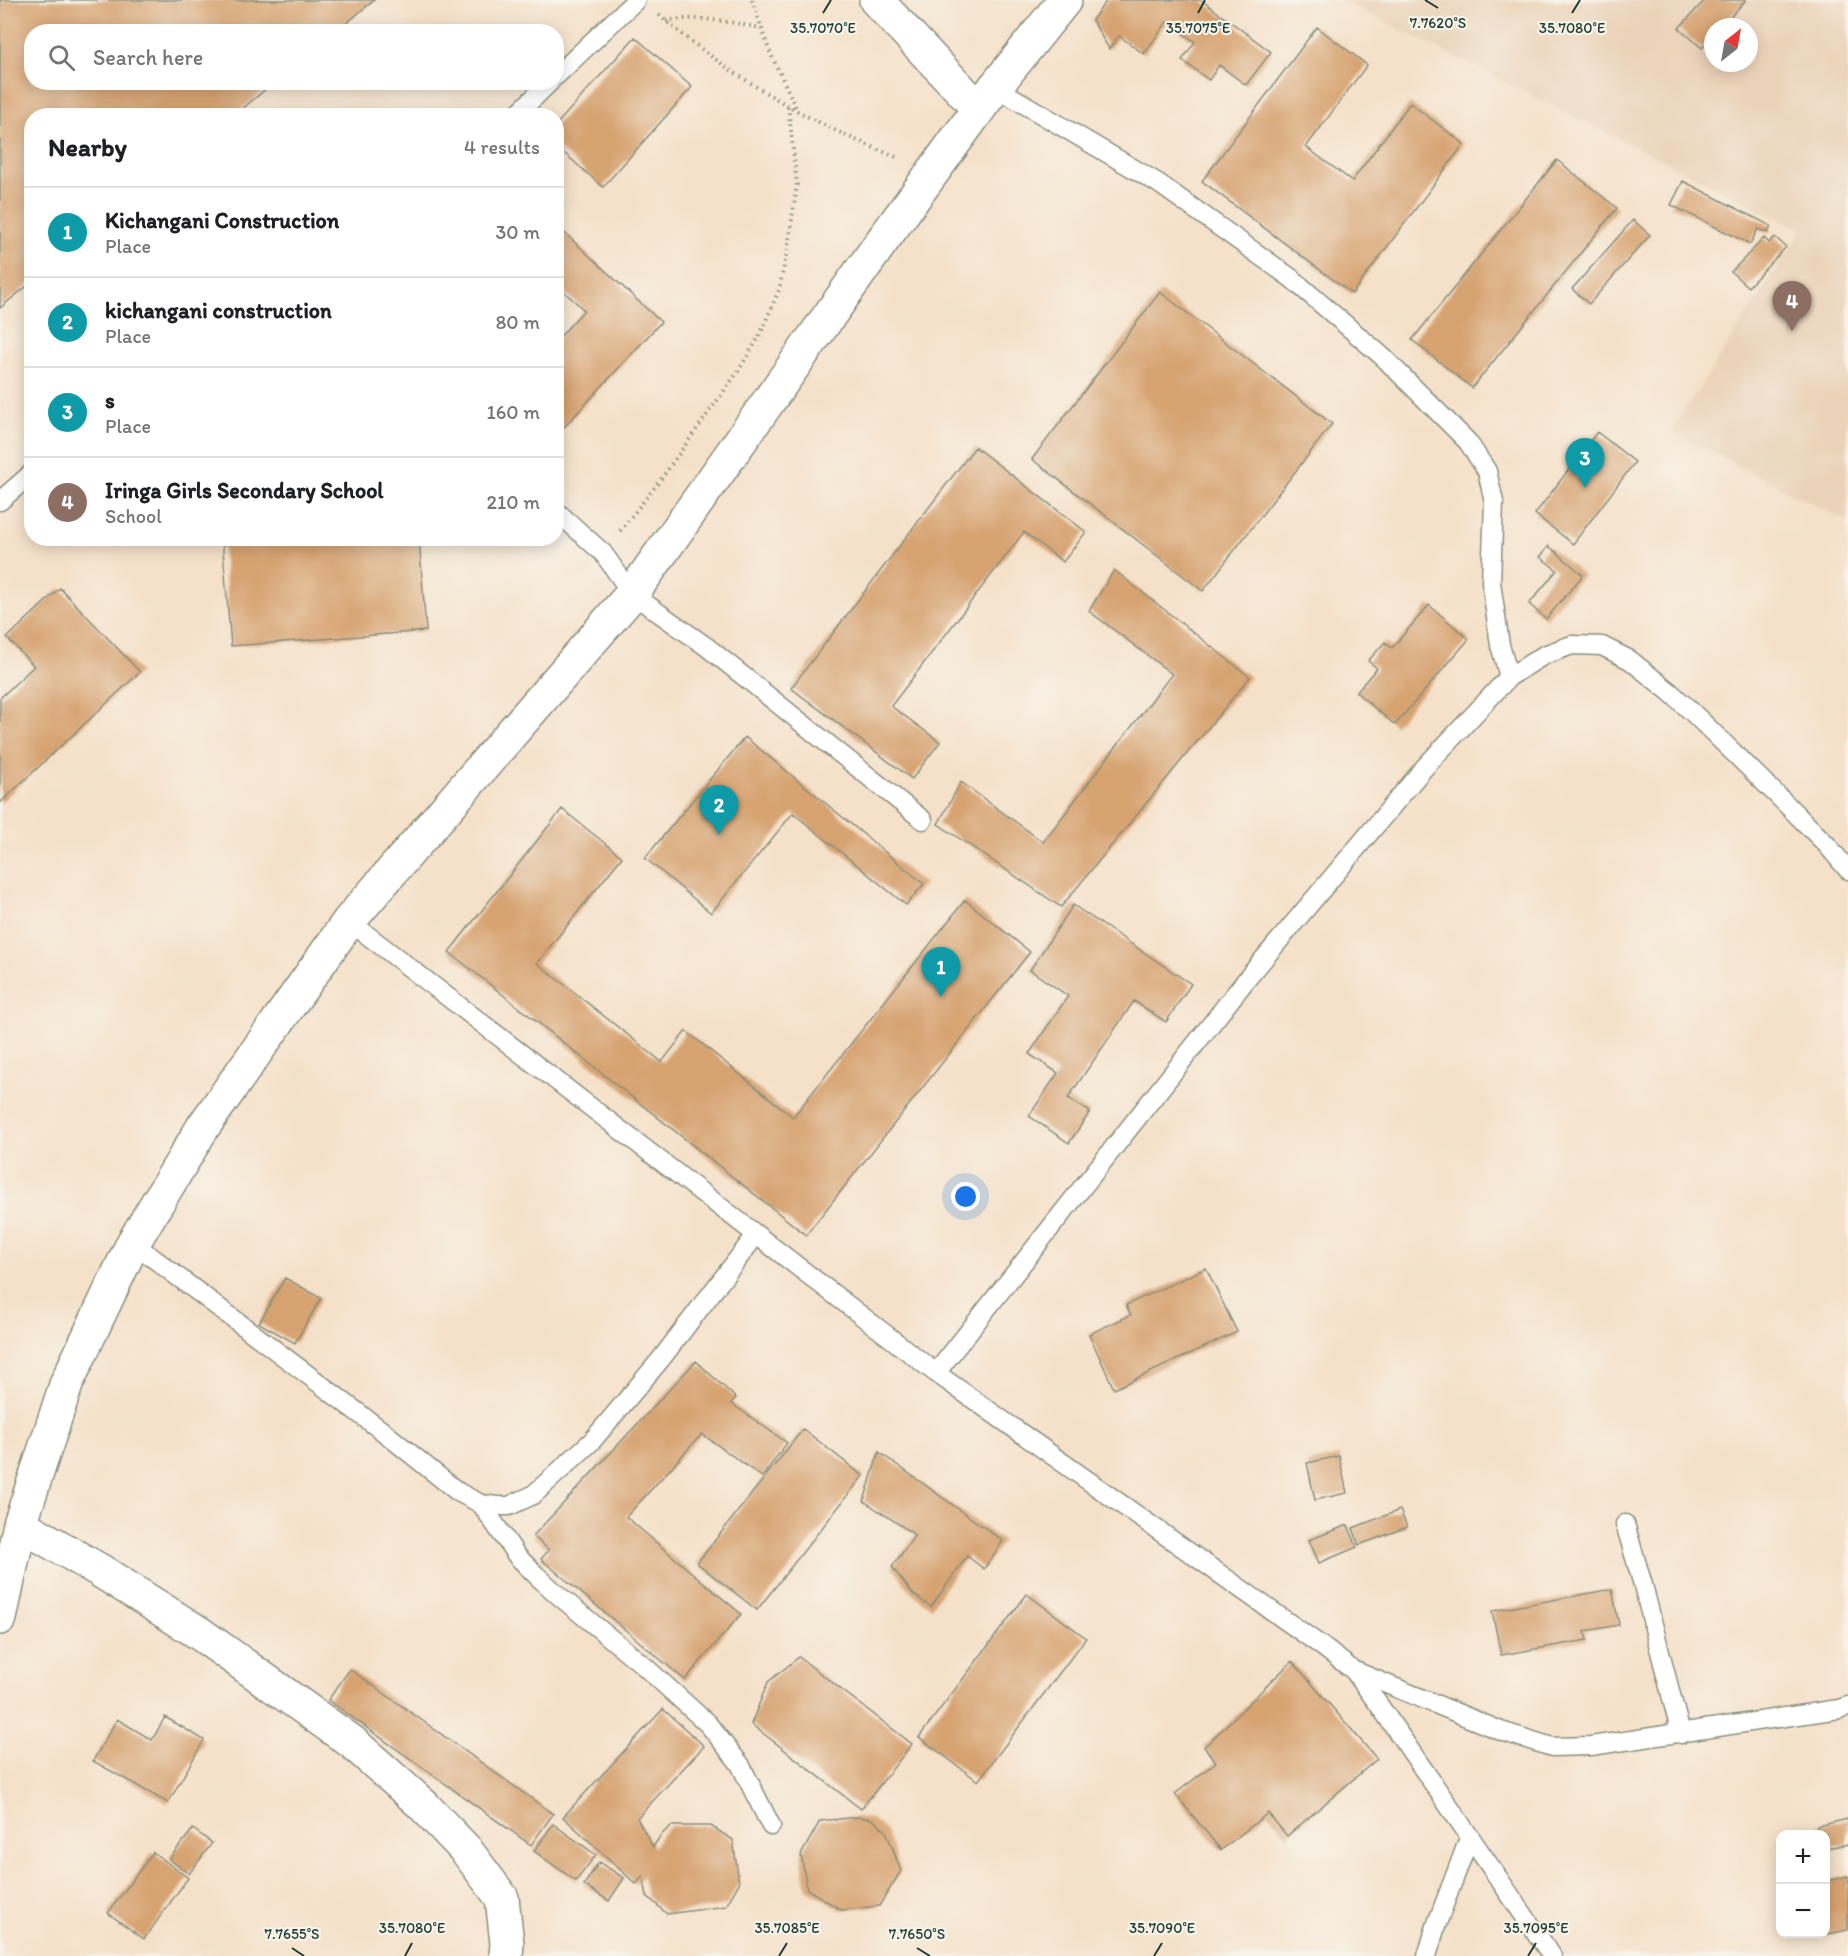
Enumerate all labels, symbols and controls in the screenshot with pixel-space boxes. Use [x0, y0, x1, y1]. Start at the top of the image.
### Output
text: 7.7620°S [1410, 14, 1466, 32]
north arrow [1704, 18, 1758, 72]
text: 35.7070°E [790, 19, 856, 37]
text: 35.7075°E [1166, 19, 1230, 37]
text: 35.7080°E [1539, 19, 1605, 37]
search box [24, 24, 564, 90]
icon: search [45, 41, 78, 74]
text: Search here [93, 44, 203, 71]
text: Nearby [48, 131, 127, 163]
text: 4 results [464, 135, 540, 159]
text: Kichangani Construction [105, 207, 339, 234]
text: 1 [63, 220, 72, 244]
text: 30 m [495, 220, 540, 244]
text: Place [105, 234, 151, 258]
pin: 4 [1772, 282, 1812, 331]
text: kichangani construction [105, 297, 332, 324]
text: 2 [62, 310, 73, 334]
text: 80 m [495, 310, 540, 334]
text: Place [105, 324, 151, 348]
text: s [105, 387, 115, 414]
text: 3 [62, 400, 73, 424]
text: 160 m [487, 400, 540, 424]
text: Place [105, 414, 151, 438]
pin: 3 [1566, 438, 1604, 488]
text: Iringa Girls Secondary School [105, 477, 384, 504]
text: 4 [61, 490, 74, 514]
text: 210 m [487, 490, 540, 514]
text: School [105, 504, 162, 528]
pin: 2 [700, 786, 738, 835]
pin: 1 [922, 948, 960, 997]
your location [951, 1182, 980, 1211]
map controls [1776, 1830, 1830, 1938]
button: + [1776, 1830, 1830, 1884]
button: − [1776, 1884, 1830, 1938]
text: 35.7080°E [379, 1919, 445, 1937]
text: 35.7085°E [754, 1919, 820, 1937]
text: 35.7090°E [1129, 1919, 1195, 1937]
text: 35.7095°E [1504, 1919, 1568, 1937]
text: 7.7655°S [264, 1925, 320, 1943]
text: 7.7650°S [889, 1925, 945, 1943]

